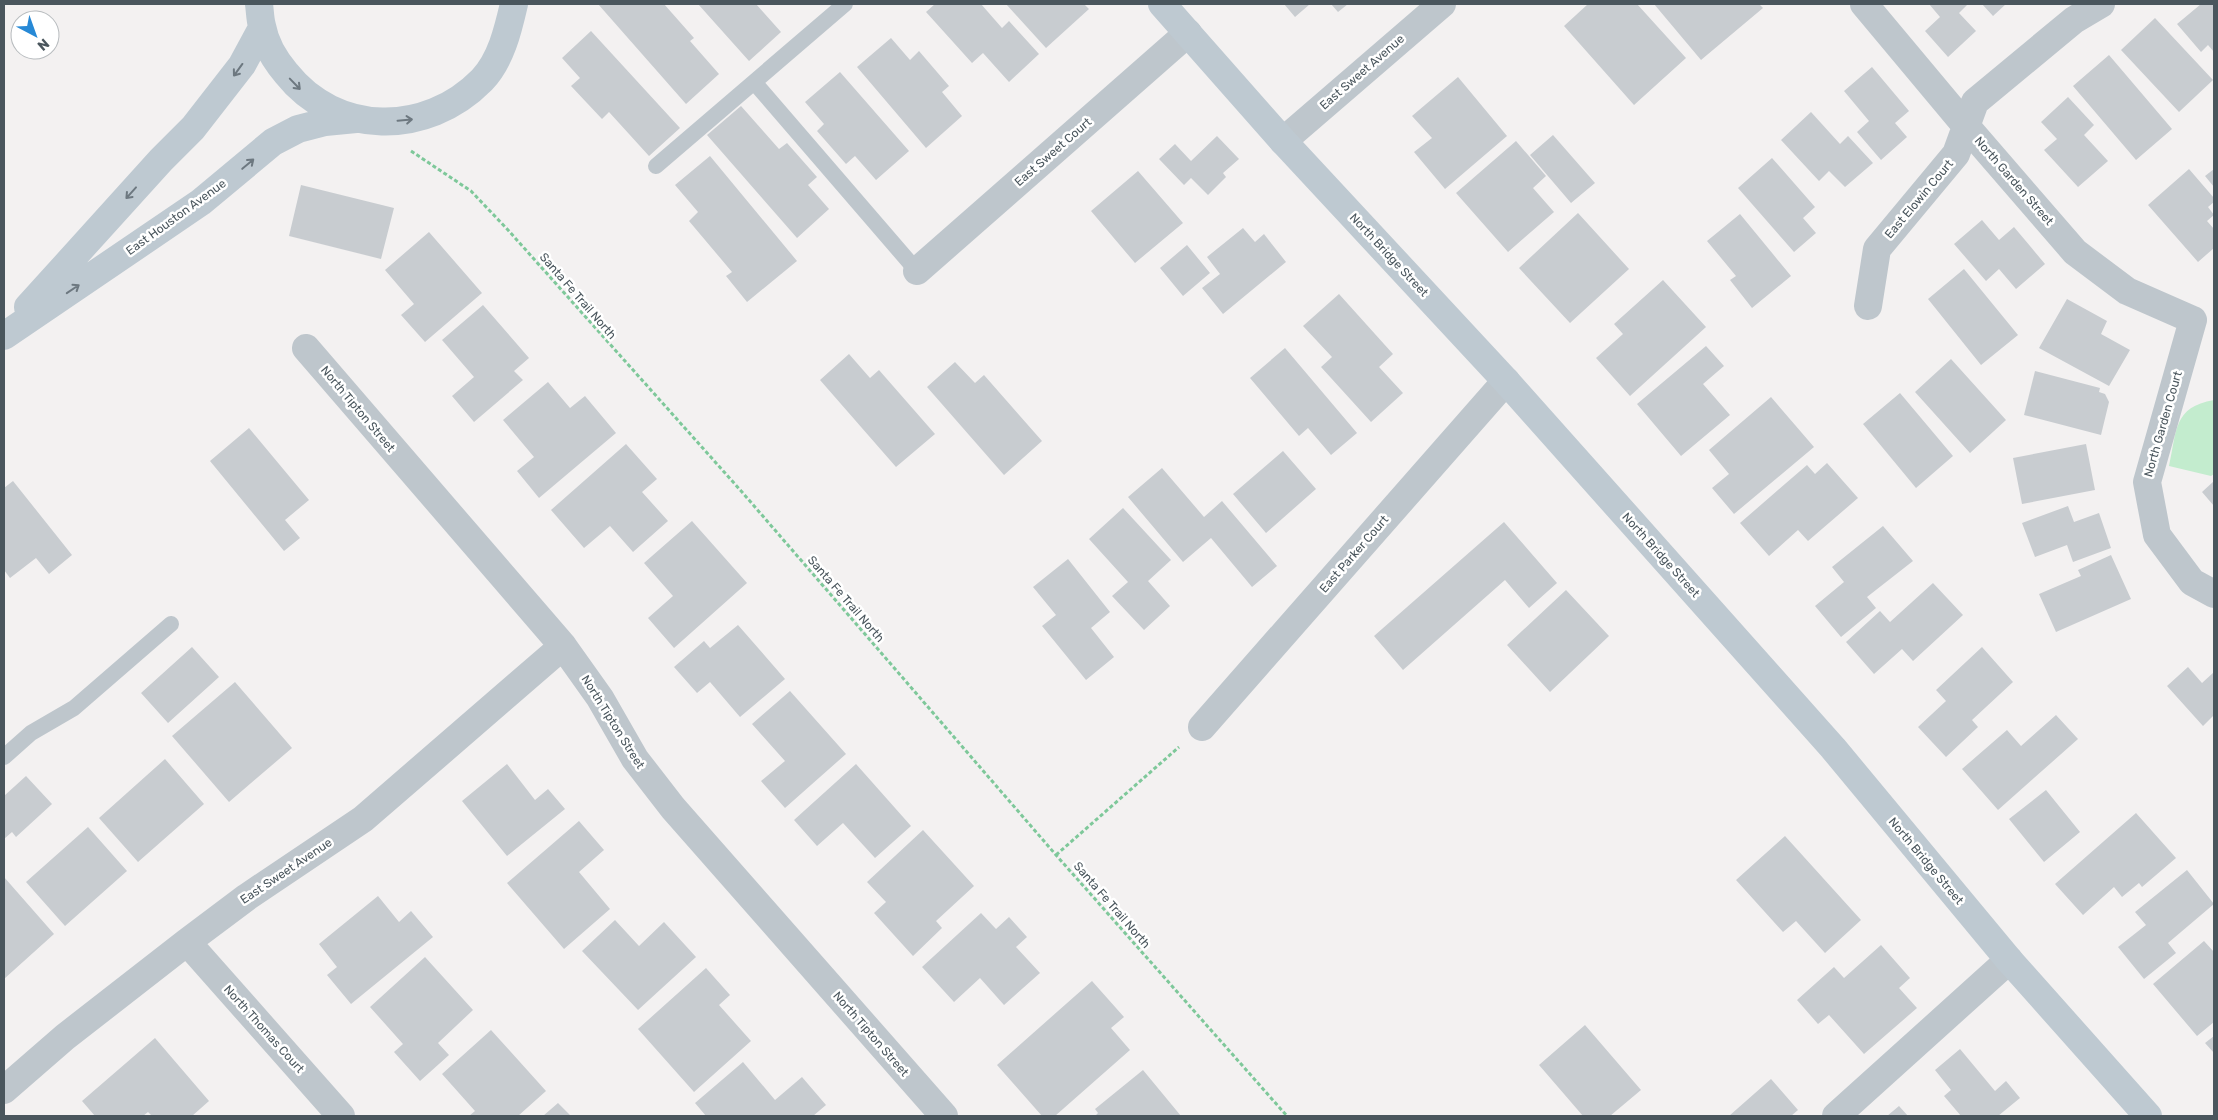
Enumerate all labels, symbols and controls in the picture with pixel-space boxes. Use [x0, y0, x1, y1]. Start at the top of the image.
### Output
north arrow [10, 10, 60, 60]
street label: East Sweet Avenue [1317, 31, 1407, 112]
text: N [34, 35, 53, 54]
one-way arrow [233, 63, 243, 77]
one-way arrow [289, 78, 301, 90]
one-way arrow [397, 115, 413, 125]
street label: East Sweet Court [1012, 115, 1094, 189]
street label: North Garden Street [1972, 134, 2056, 228]
street label: East Elowin Court [1882, 156, 1956, 241]
one-way arrow [241, 158, 254, 169]
street label: East Houston Avenue [123, 176, 229, 258]
one-way arrow [125, 186, 137, 199]
street label: North Bridge Street [1347, 210, 1431, 300]
street label: Santa Fe Trail North [537, 250, 619, 342]
one-way arrow [66, 284, 80, 294]
street label: North Tipton Street [318, 363, 398, 455]
street label: North Garden Court [2141, 369, 2185, 479]
street label: North Bridge Street [1619, 510, 1703, 600]
street label: East Parker Court [1317, 512, 1392, 595]
street label: Santa Fe Trail North [805, 553, 887, 645]
street label: North Tipton Street [578, 673, 648, 772]
street label: North Bridge Street [1886, 815, 1967, 907]
street label: East Sweet Avenue [238, 835, 335, 907]
street label: Santa Fe Trail North [1071, 859, 1153, 951]
street label: North Thomas Court [221, 982, 307, 1076]
street label: North Tipton Street [830, 989, 912, 1080]

